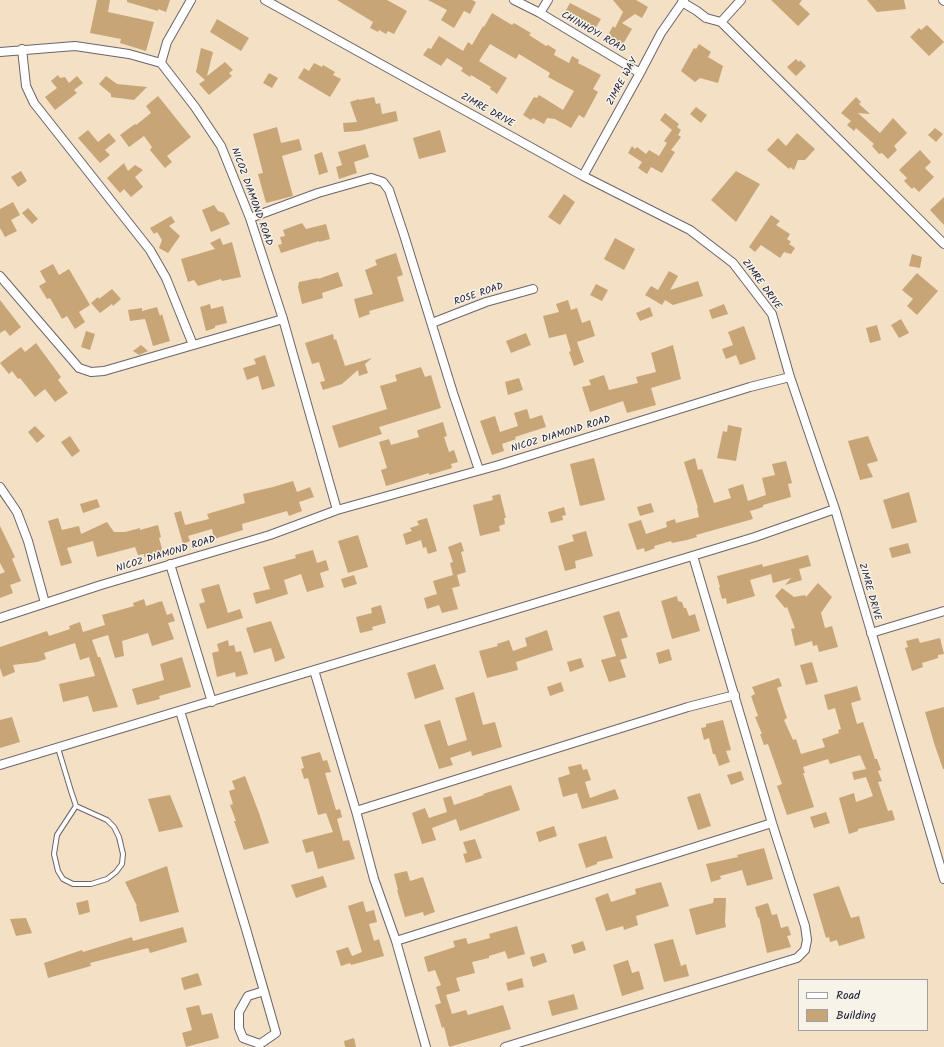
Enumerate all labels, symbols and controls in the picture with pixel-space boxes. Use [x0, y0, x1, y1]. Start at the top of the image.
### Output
street label: CHINHOYI ROAD [558, 10, 628, 56]
street label: ZIMRE WAY [605, 56, 641, 108]
street label: ZIMRE DRIVE [458, 91, 516, 131]
street label: NICOZ DIAMOND ROAD [228, 146, 274, 248]
street label: ZIMRE DRIVE [739, 257, 783, 313]
street label: ROSE ROAD [453, 281, 505, 309]
street label: NICOZ DIAMOND ROAD [510, 414, 612, 456]
street label: NICOZ DIAMOND ROAD [115, 534, 217, 576]
street label: ZIMRE DRIVE [855, 562, 883, 622]
legend [798, 979, 928, 1031]
text: Road [836, 986, 860, 1005]
text: Building [836, 1006, 876, 1025]

